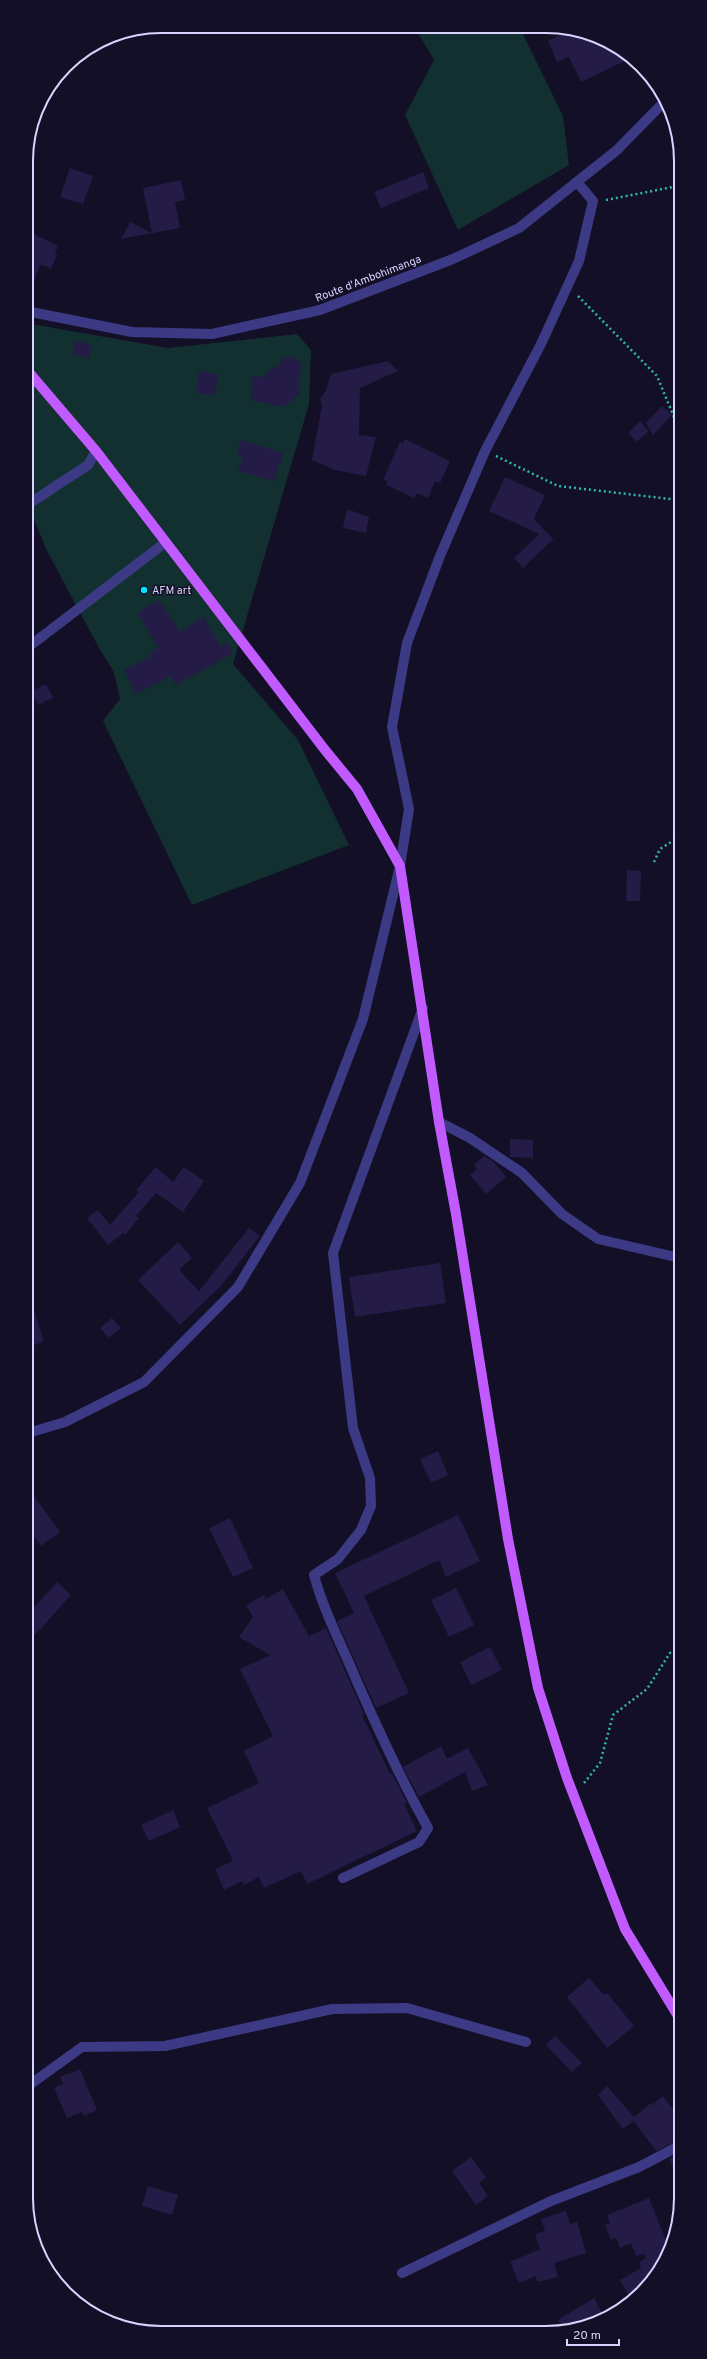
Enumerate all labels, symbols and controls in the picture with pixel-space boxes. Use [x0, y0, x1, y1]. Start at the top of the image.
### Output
street label: Route d'Ambohimanga [313, 252, 424, 306]
place label: AFM art [152, 584, 191, 598]
marker: AFM art [139, 585, 149, 595]
scale bar [567, 2321, 619, 2347]
text: 20 m [573, 2328, 601, 2344]

